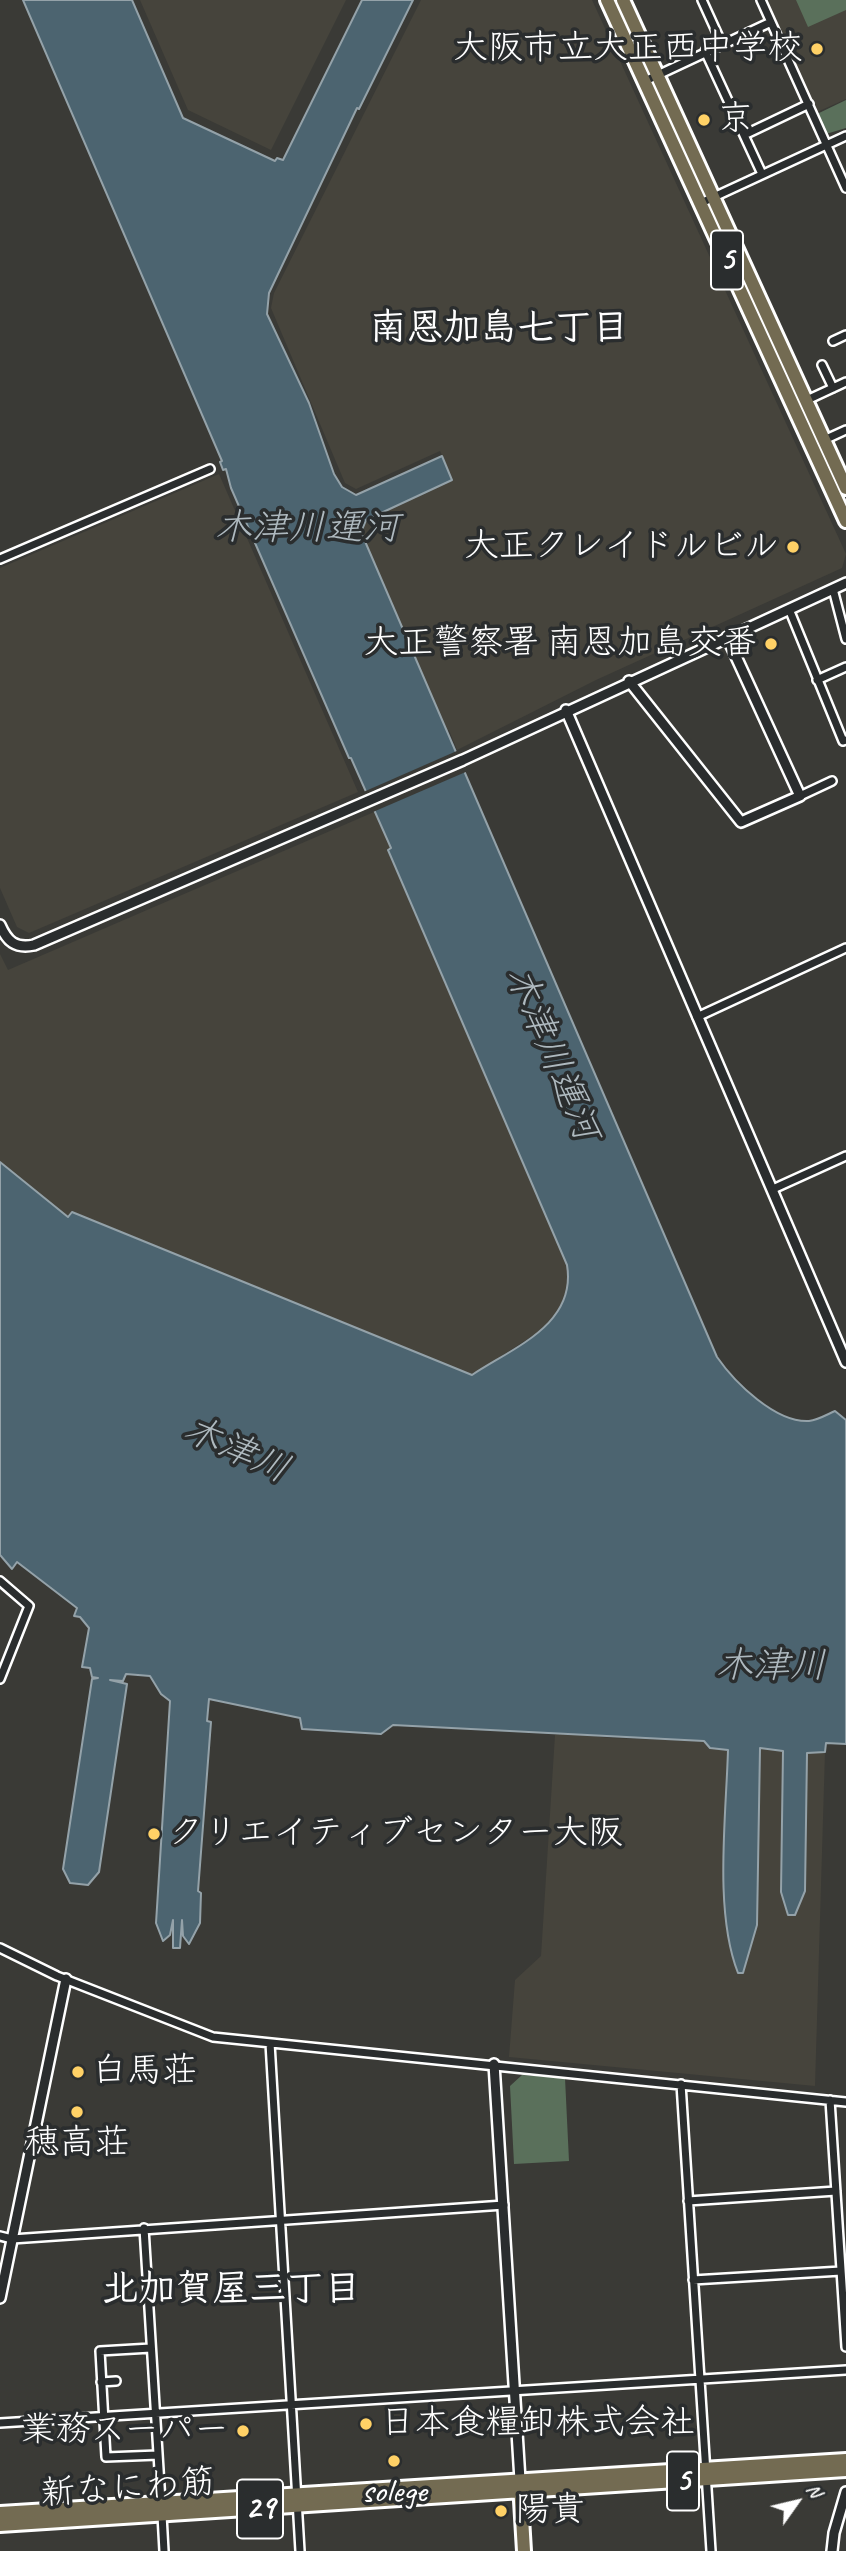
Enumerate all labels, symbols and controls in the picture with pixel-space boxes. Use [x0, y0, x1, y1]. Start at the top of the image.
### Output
place label: 大阪市立大正西中学校 [453, 28, 803, 70]
marker: 大阪市立大正西中学校 [809, 41, 825, 57]
place label: 京 [718, 99, 753, 141]
marker: 京 [696, 112, 712, 128]
road number: 5 [711, 230, 743, 290]
district label: 南恩加島七丁目 [370, 307, 628, 351]
water label: 木津川運河 [215, 507, 399, 551]
place label: 大正クレイドルビル [464, 526, 779, 568]
marker: 大正クレイドルビル [785, 539, 801, 555]
place label: 大正警察署 南恩加島交番 [364, 623, 757, 665]
marker: 大正警察署 南恩加島交番 [763, 636, 779, 652]
water label: 木津川運河 [494, 960, 608, 1148]
water label: 木津川 [176, 1408, 296, 1494]
water label: 木津川 [716, 1645, 826, 1689]
place label: クリエイティブセンター大阪 [168, 1813, 623, 1855]
marker: クリエイティブセンター大阪 [146, 1826, 162, 1842]
place label: 白馬荘 [92, 2051, 197, 2093]
marker: 白馬荘 [70, 2064, 86, 2080]
marker: 穂高荘 [69, 2104, 85, 2120]
place label: 穂高荘 [25, 2123, 129, 2165]
district label: 北加賀屋三丁目 [102, 2268, 360, 2312]
place label: 日本食糧卸株式会社 [380, 2403, 695, 2445]
place label: 業務スーパー [20, 2410, 229, 2452]
marker: 日本食糧卸株式会社 [358, 2416, 374, 2432]
marker: 業務スーパー [235, 2423, 251, 2439]
road number: 5 [667, 2452, 699, 2510]
marker: solege [386, 2453, 402, 2469]
street label: 新なにわ筋 [39, 2462, 217, 2516]
north arrow [762, 2467, 832, 2537]
place label: solege [361, 2472, 427, 2514]
text: N [801, 2479, 828, 2502]
road number: 29 [237, 2480, 283, 2538]
place label: 陽貴 [515, 2490, 585, 2532]
marker: 陽貴 [493, 2503, 509, 2519]

